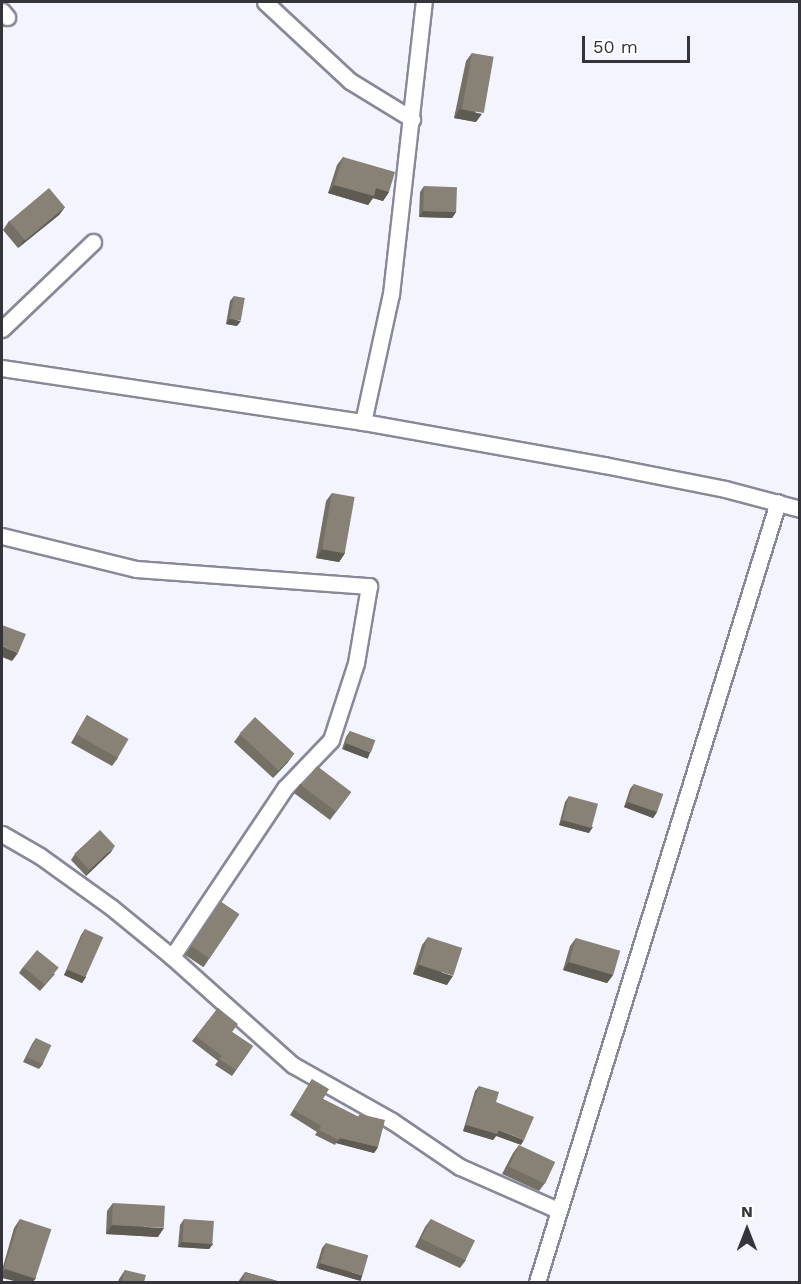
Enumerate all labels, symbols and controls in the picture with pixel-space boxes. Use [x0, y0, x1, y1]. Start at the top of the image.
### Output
scale bar [585, 24, 693, 62]
text: 50 m [593, 36, 638, 57]
north arrow [717, 1200, 777, 1260]
text: N [741, 1202, 753, 1221]

